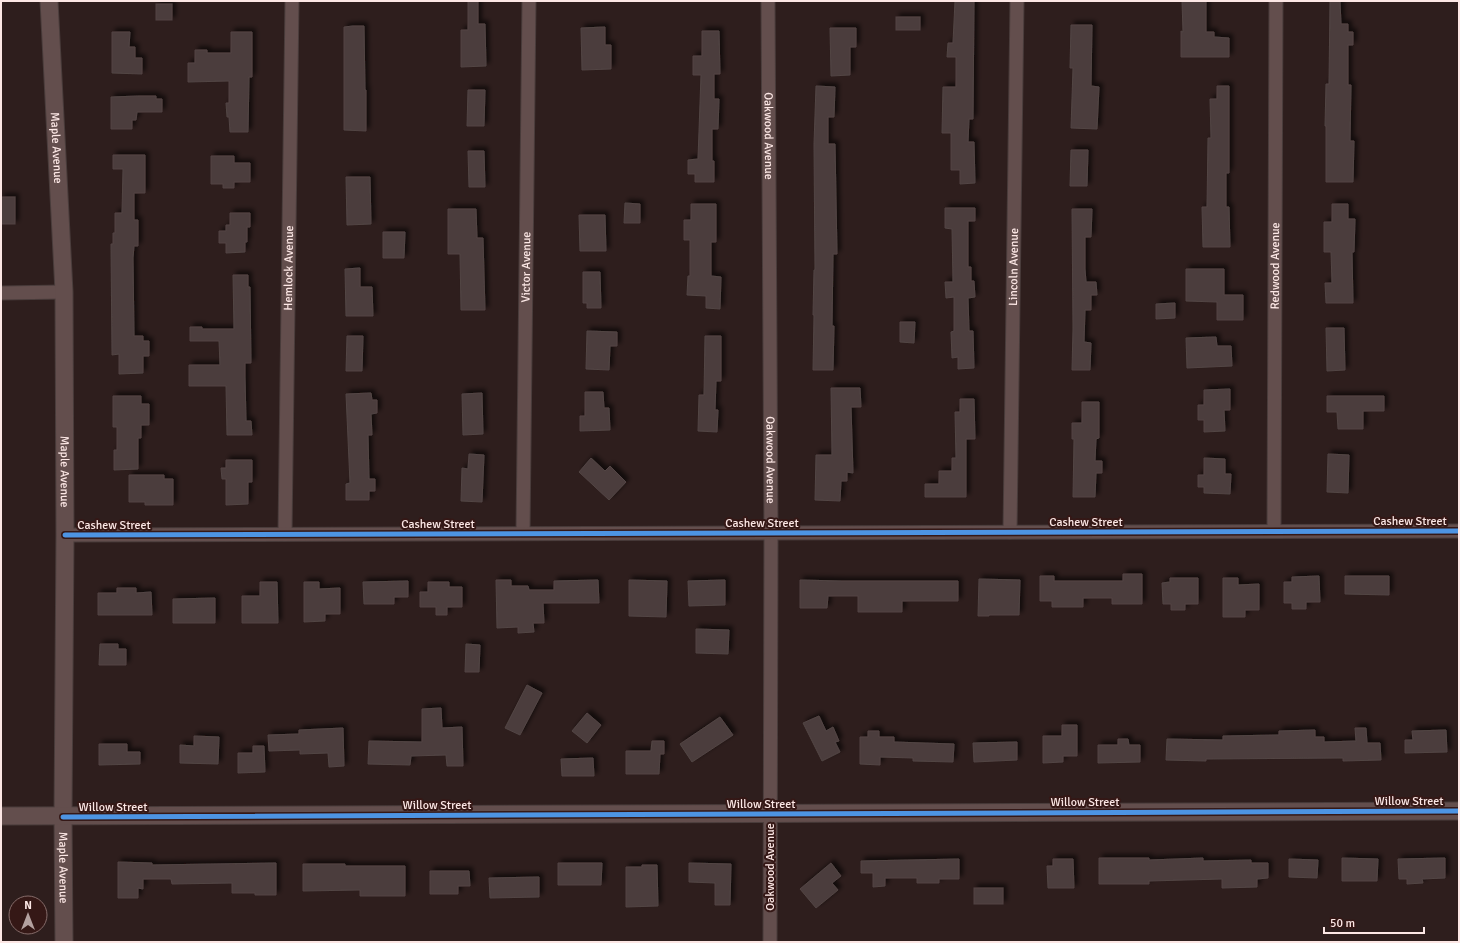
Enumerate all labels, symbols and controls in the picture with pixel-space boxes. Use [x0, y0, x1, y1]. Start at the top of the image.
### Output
street label: Oakwood Avenue [761, 92, 777, 180]
street label: Maple Avenue [47, 112, 66, 184]
street label: Redwood Avenue [1267, 222, 1283, 310]
street label: Hemlock Avenue [280, 225, 297, 311]
street label: Lincoln Avenue [1005, 228, 1022, 306]
street label: Victor Avenue [518, 232, 534, 303]
street label: Oakwood Avenue [763, 416, 778, 504]
street label: Maple Avenue [57, 436, 72, 508]
street label: Cashew Street [1373, 514, 1447, 529]
street label: Cashew Street [1049, 515, 1123, 530]
street label: Cashew Street [725, 516, 799, 531]
street label: Cashew Street [401, 517, 475, 532]
street label: Cashew Street [77, 518, 151, 533]
street label: Willow Street [1375, 794, 1443, 809]
street label: Willow Street [1051, 795, 1119, 810]
street label: Willow Street [727, 797, 795, 812]
street label: Willow Street [403, 798, 471, 813]
street label: Willow Street [79, 800, 147, 815]
street label: Oakwood Avenue [763, 823, 778, 911]
street label: Maple Avenue [56, 832, 71, 904]
north arrow [8, 895, 48, 935]
text: N [24, 899, 32, 912]
scale bar [1324, 909, 1424, 935]
text: 50 m [1330, 916, 1355, 931]

